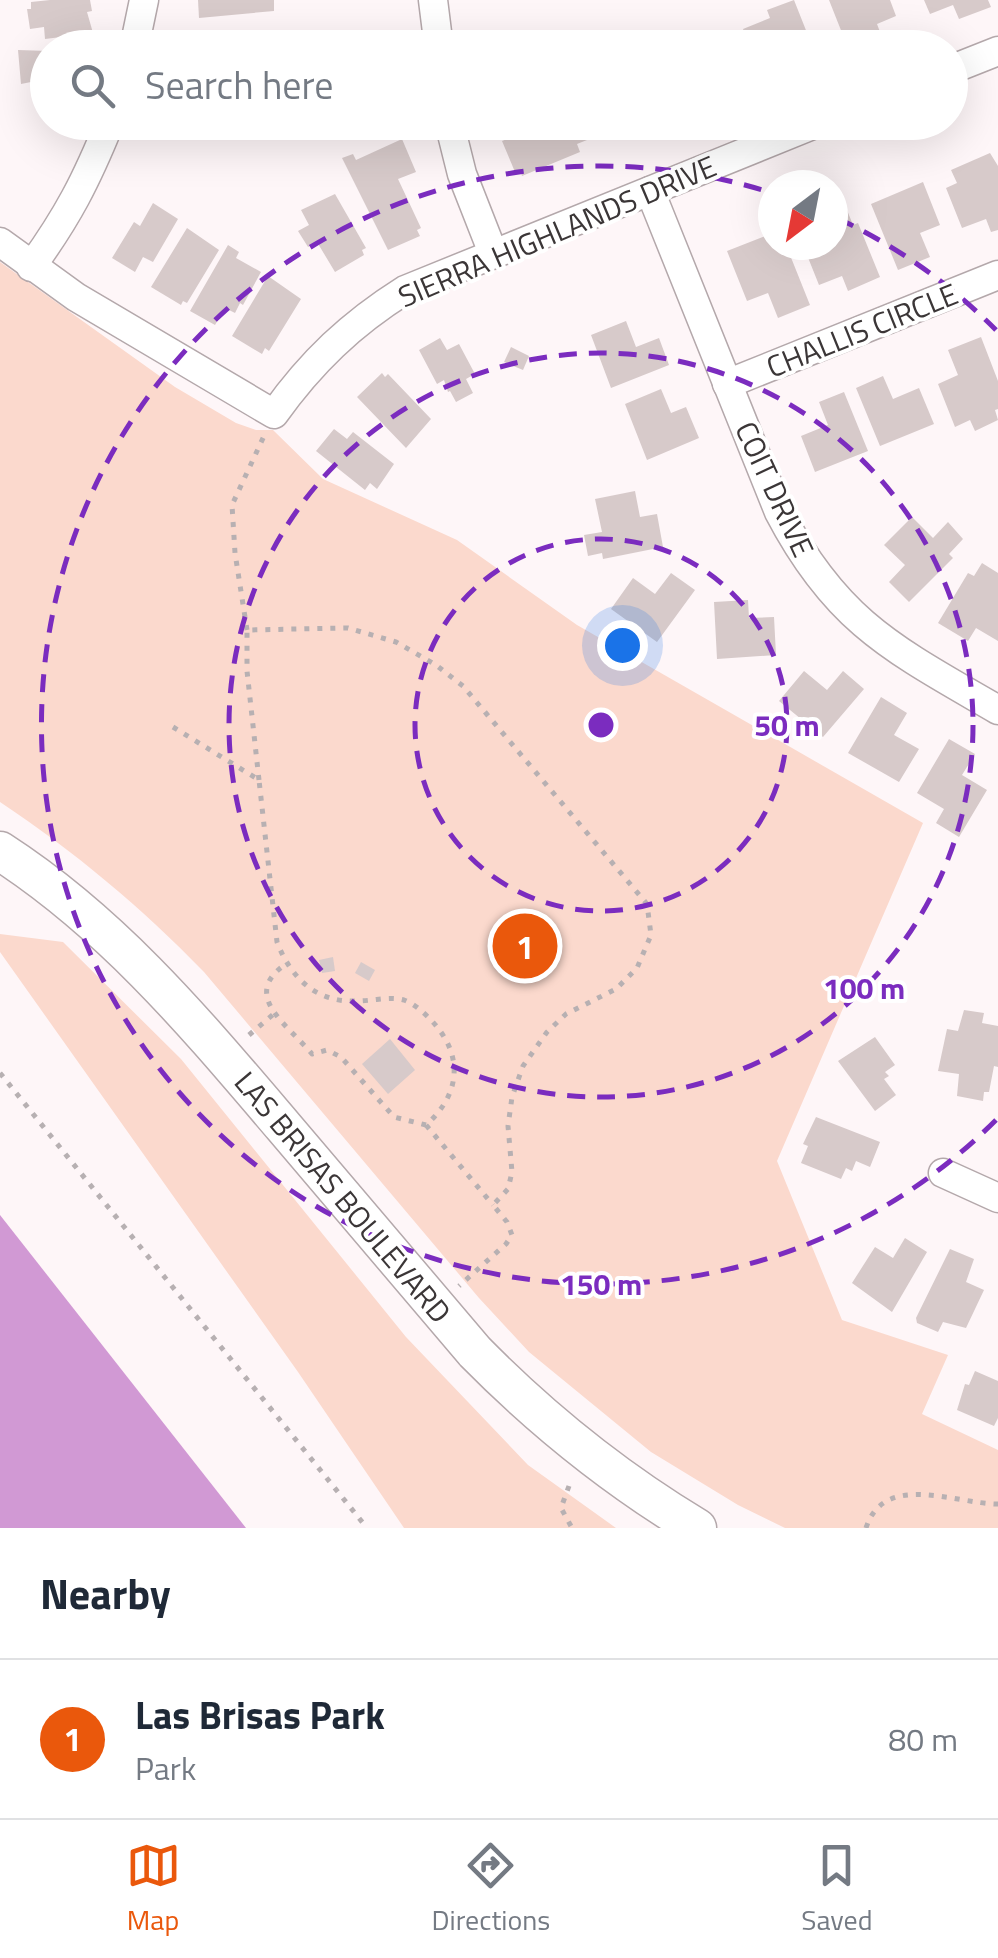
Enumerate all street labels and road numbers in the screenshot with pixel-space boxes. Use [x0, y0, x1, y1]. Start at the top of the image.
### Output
street label: SIERRA HIGHLANDS DRIVE [391, 143, 723, 319]
street label: CHALLIS CIRCLE [759, 271, 965, 389]
street label: COIT DRIVE [724, 414, 826, 564]
street label: LAS BRISAS BOULEVARD [224, 1061, 462, 1333]

